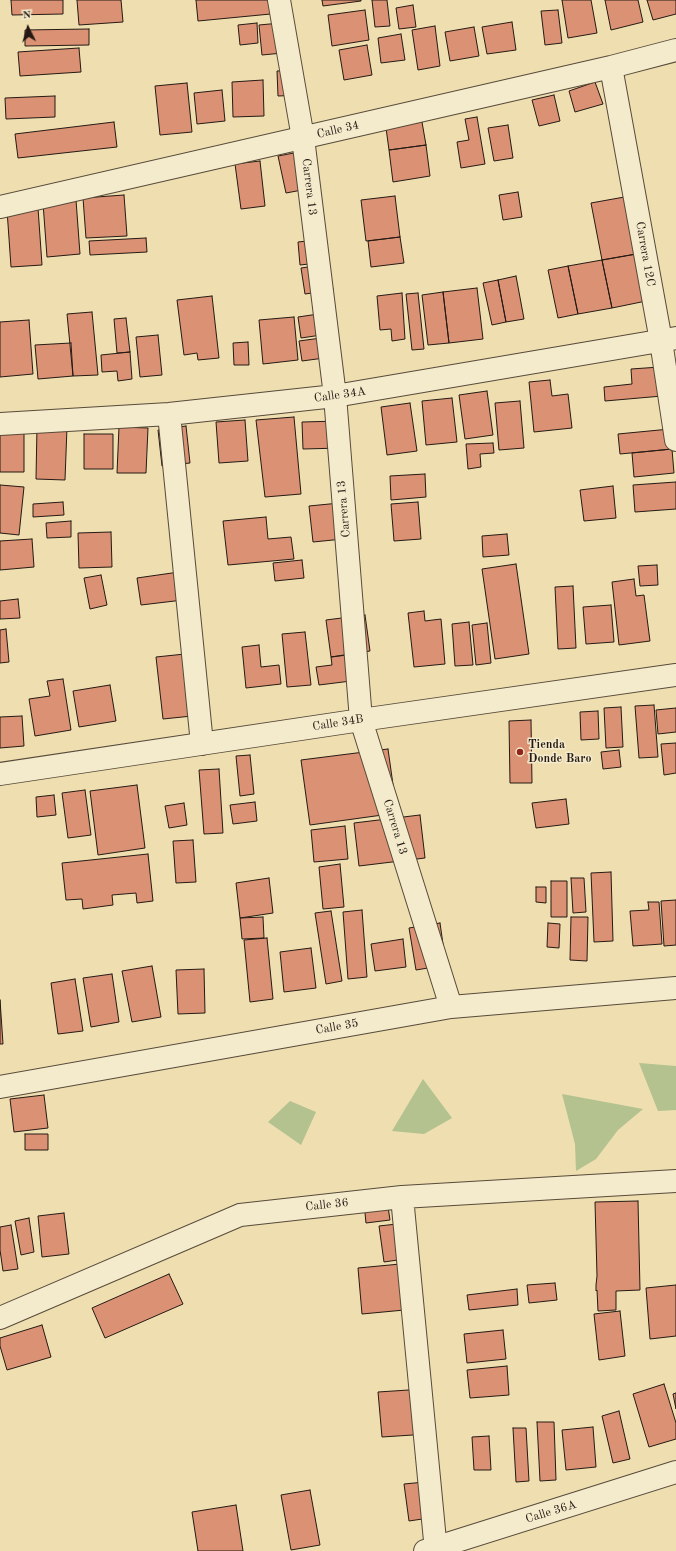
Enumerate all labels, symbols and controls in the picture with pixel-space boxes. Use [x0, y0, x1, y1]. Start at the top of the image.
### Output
north arrow [8, 8, 48, 48]
text: N [22, 10, 32, 21]
street label: Calle 34 [315, 118, 361, 142]
street label: Carrera 13 [298, 158, 320, 216]
street label: Carrera 12C [632, 220, 658, 288]
street label: Calle 34A [313, 384, 367, 406]
street label: Carrera 13 [334, 480, 354, 538]
street label: Calle 34B [311, 712, 365, 734]
place label: Tienda Donde Baro [528, 738, 592, 766]
marker: Tienda Donde Baro [515, 747, 525, 757]
street label: Carrera 13 [380, 797, 410, 857]
street label: Calle 35 [314, 1016, 360, 1038]
street label: Calle 36 [305, 1196, 349, 1214]
street label: Calle 36A [524, 1497, 578, 1527]

